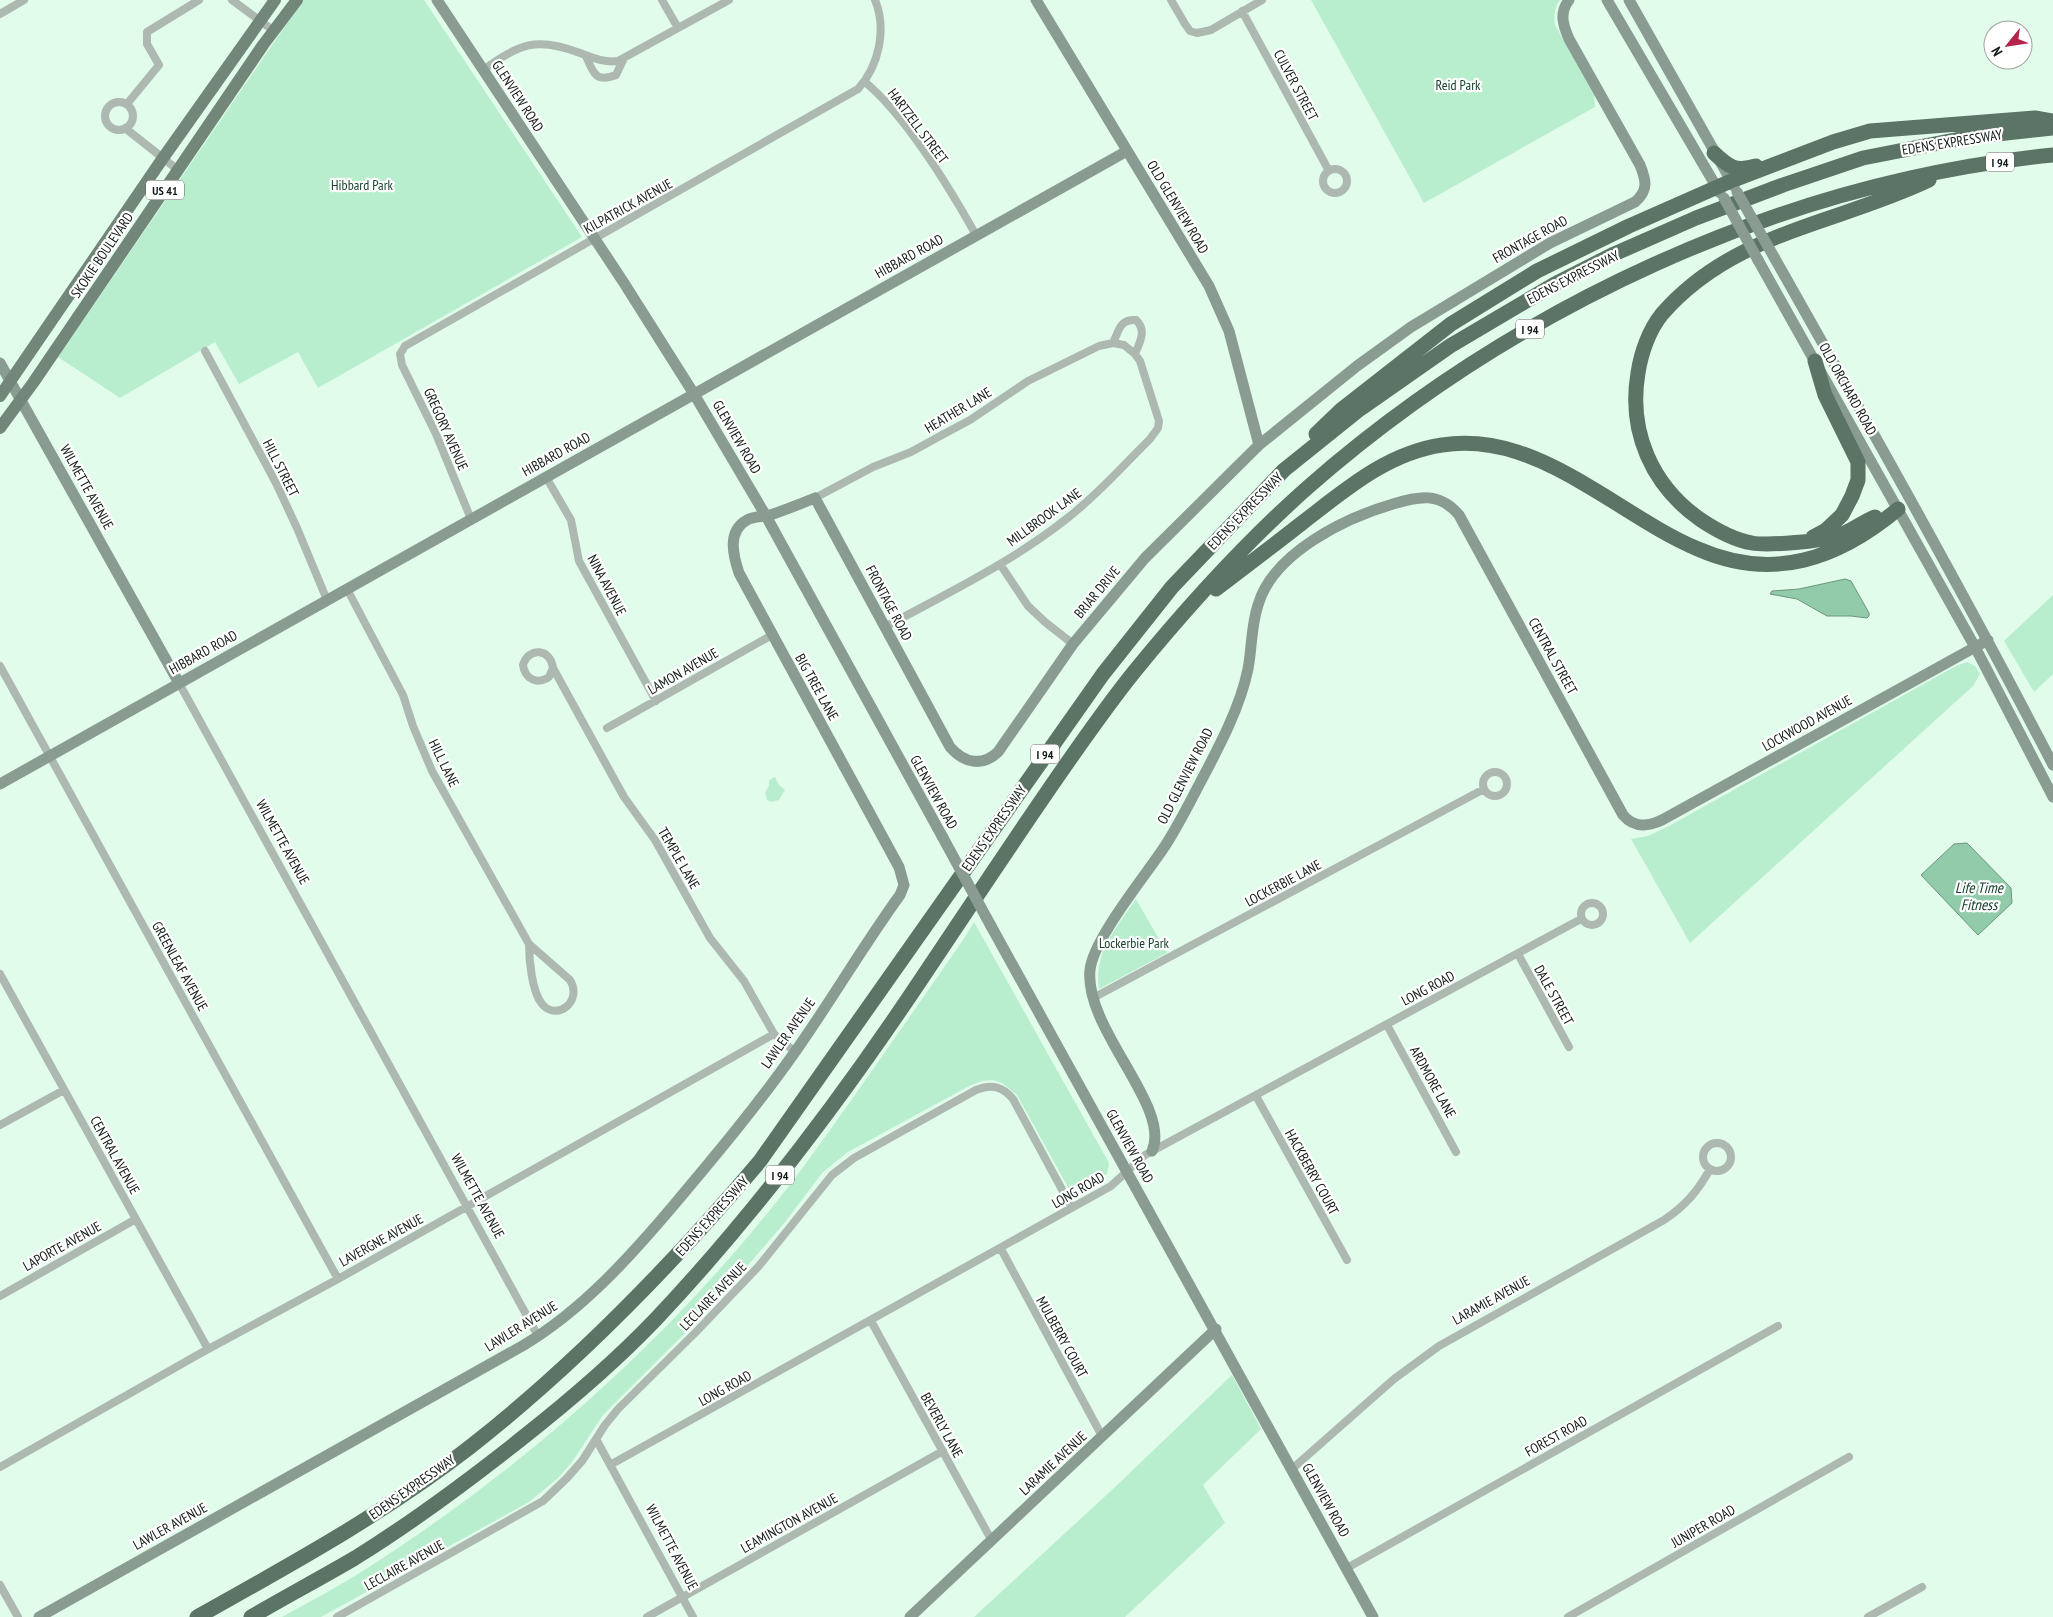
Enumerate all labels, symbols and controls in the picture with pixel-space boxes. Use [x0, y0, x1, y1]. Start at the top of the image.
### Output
north arrow [1983, 20, 2033, 70]
text: N [1987, 44, 2006, 59]
street label: CULVER STREET [1270, 46, 1323, 124]
street label: GLENVIEW ROAD [488, 57, 548, 135]
park label: Reid Park [1436, 76, 1481, 94]
street label: HARTZELL STREET [884, 85, 953, 168]
street label: EDENS EXPRESSWAY [1901, 125, 2004, 159]
road number: I 94 [1986, 152, 2014, 172]
street label: OLD GLENVIEW ROAD [1143, 157, 1213, 257]
street label: KILPATRICK AVENUE [581, 174, 675, 238]
park label: Hibbard Park [331, 176, 394, 194]
road number: US 41 [146, 180, 184, 200]
street label: SKOKIE BOULEVARD [67, 209, 137, 301]
street label: FRONTAGE ROAD [1489, 211, 1571, 267]
street label: HIBBARD ROAD [872, 230, 946, 282]
street label: EDENS EXPRESSWAY [1524, 246, 1623, 308]
road number: I 94 [1516, 320, 1544, 338]
street label: OLD ORCHARD ROAD [1815, 340, 1881, 438]
street label: HEATHER LANE [921, 383, 995, 437]
street label: GREGORY AVENUE [420, 385, 472, 473]
street label: GLENVIEW ROAD [709, 397, 765, 477]
street label: HIBBARD ROAD [519, 428, 593, 480]
street label: HILL STREET [259, 436, 303, 500]
street label: WILMETTE AVENUE [56, 441, 118, 533]
street label: EDENS EXPRESSWAY [1203, 468, 1287, 554]
street label: MILLBROOK LANE [1003, 484, 1085, 550]
street label: NINA AVENUE [583, 551, 631, 619]
street label: FRONTAGE ROAD [862, 562, 916, 644]
street label: BRIAR DRIVE [1070, 562, 1124, 622]
street label: CENTRAL STREET [1525, 615, 1582, 698]
street label: HIBBARD ROAD [166, 626, 240, 678]
street label: LAMON AVENUE [644, 644, 722, 698]
street label: BIG TREE LANE [791, 651, 843, 723]
street label: LOCKWOOD AVENUE [1759, 691, 1855, 755]
street label: OLD GLENVIEW ROAD [1153, 725, 1217, 827]
street label: HILL LANE [425, 736, 463, 790]
road number: I 94 [1031, 744, 1059, 764]
street label: GLENVIEW ROAD [906, 752, 962, 832]
street label: EDENS EXPRESSWAY [958, 781, 1031, 875]
street label: WILMETTE AVENUE [252, 796, 314, 888]
street label: TEMPLE LANE [654, 824, 704, 892]
street label: LOCKERBIE LANE [1242, 855, 1324, 911]
water label: Life Time Fitness [1955, 878, 2004, 914]
street label: GREENLEAF AVENUE [148, 918, 212, 1014]
park label: Lockerbie Park [1099, 934, 1169, 952]
street label: DALE STREET [1530, 962, 1578, 1029]
street label: LONG ROAD [1398, 966, 1458, 1010]
street label: LAWLER AVENUE [757, 994, 819, 1072]
street label: ARDMORE LANE [1406, 1043, 1460, 1121]
street label: GLENVIEW ROAD [1102, 1106, 1158, 1186]
street label: CENTRAL AVENUE [86, 1113, 144, 1197]
street label: HACKBERRY COURT [1281, 1126, 1343, 1219]
street label: WILMETTE AVENUE [447, 1150, 509, 1242]
road number: I 94 [766, 1166, 794, 1184]
street label: LONG ROAD [1048, 1168, 1108, 1212]
street label: EDENS EXPRESSWAY [671, 1172, 753, 1260]
street label: LAVERGNE AVENUE [336, 1210, 426, 1270]
street label: LAPORTE AVENUE [20, 1217, 104, 1275]
street label: LECLAIRE AVENUE [676, 1258, 750, 1334]
street label: LARAMIE AVENUE [1449, 1271, 1533, 1329]
street label: MULBERRY COURT [1032, 1293, 1092, 1381]
street label: LAWLER AVENUE [481, 1297, 561, 1355]
street label: LONG ROAD [695, 1366, 755, 1410]
street label: BEVERLY LANE [917, 1389, 967, 1461]
street label: FOREST ROAD [1522, 1411, 1590, 1461]
street label: LARAMIE AVENUE [1016, 1427, 1090, 1499]
street label: EDENS EXPRESSWAY [365, 1450, 459, 1523]
street label: GLENVIEW ROAD [1298, 1460, 1354, 1540]
street label: LEAMINGTON AVENUE [737, 1489, 841, 1557]
street label: LAWLER AVENUE [130, 1498, 210, 1554]
street label: JUNIPER ROAD [1667, 1500, 1738, 1552]
street label: WILMETTE AVENUE [642, 1501, 702, 1593]
street label: LECLAIRE AVENUE [361, 1536, 447, 1594]

